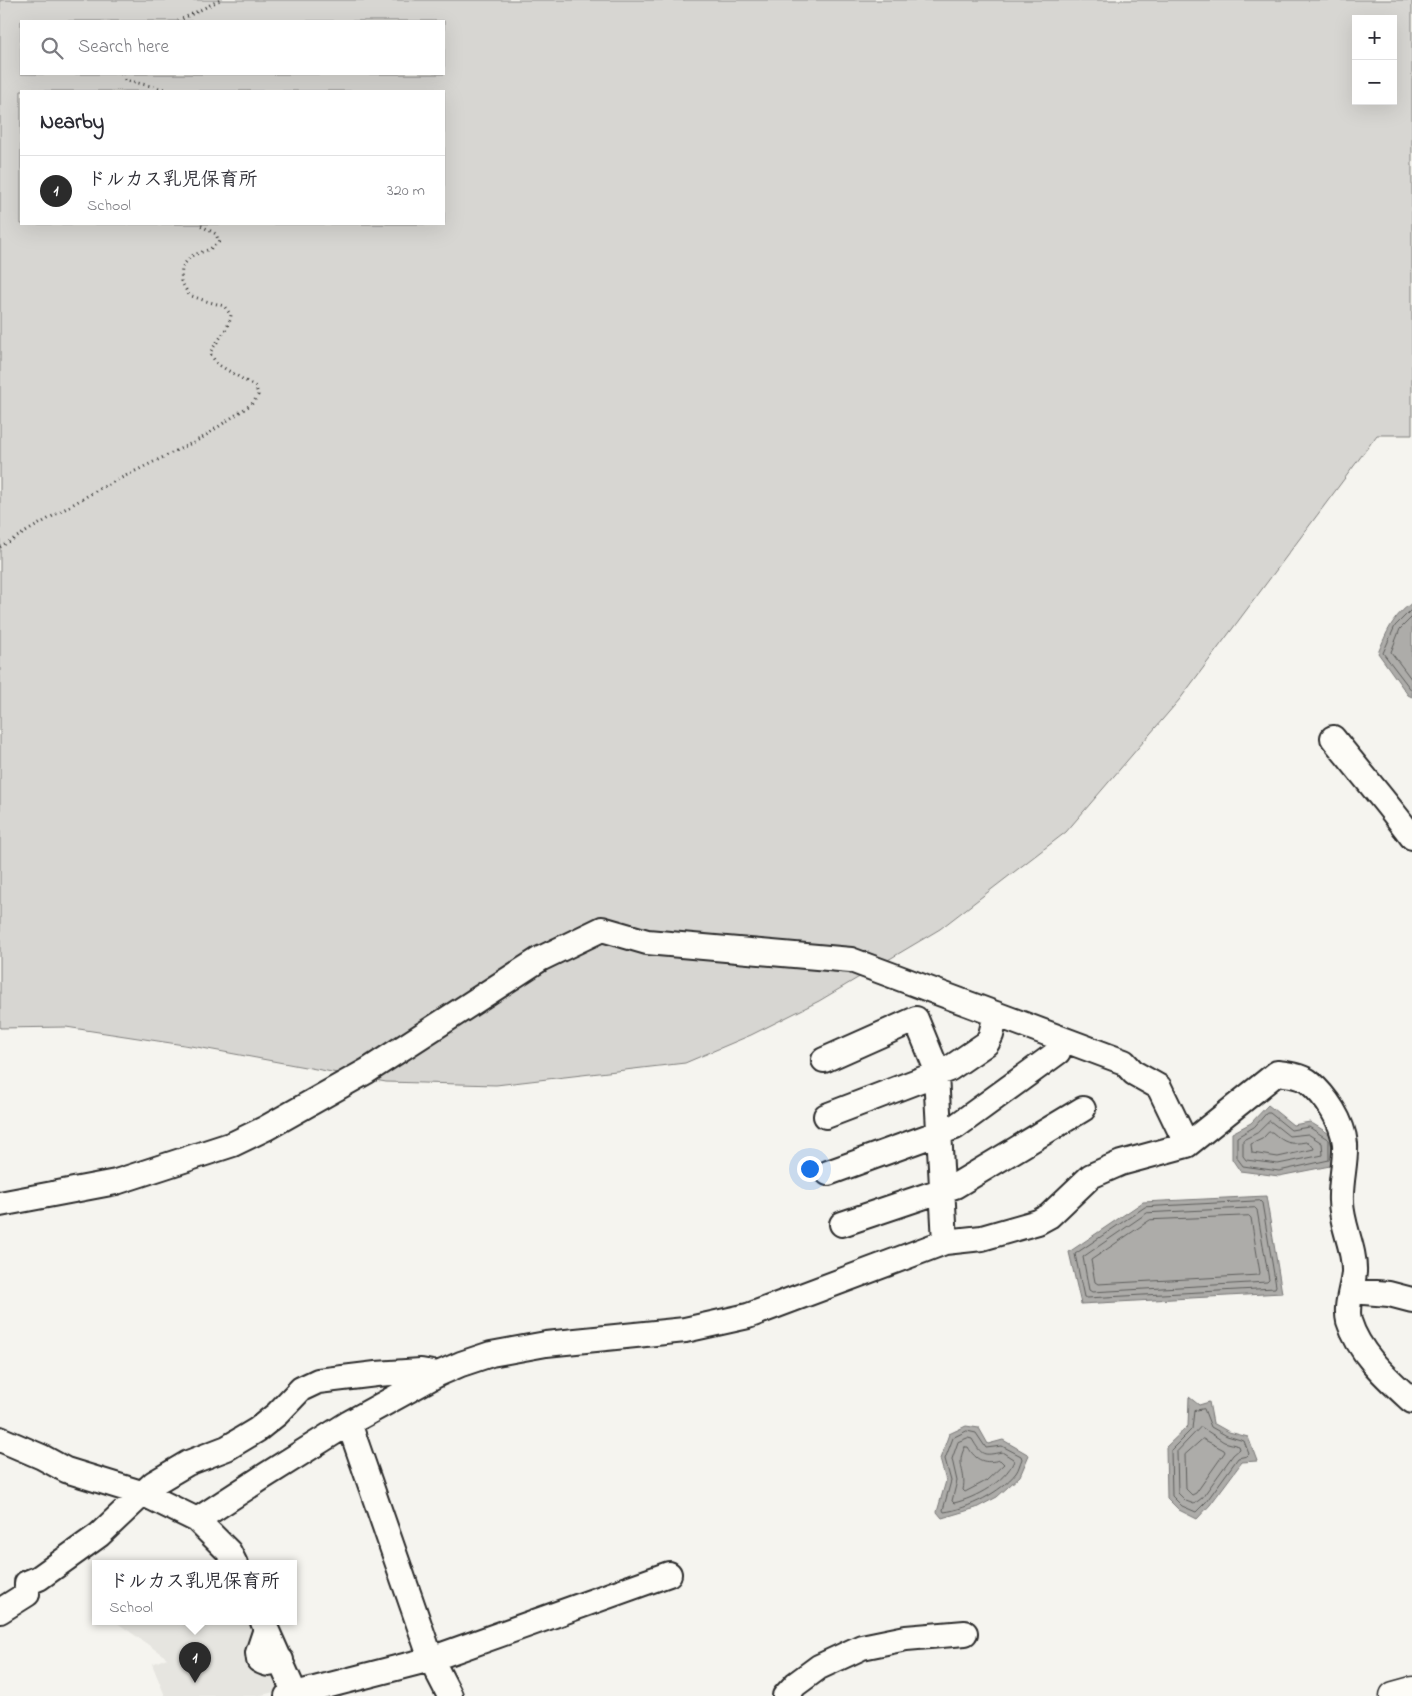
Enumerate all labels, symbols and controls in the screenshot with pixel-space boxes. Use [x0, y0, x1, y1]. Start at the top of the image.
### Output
map controls [1352, 15, 1397, 105]
button: + [1352, 15, 1397, 60]
search box [20, 20, 445, 75]
icon: search [38, 34, 66, 62]
text: Search here [78, 34, 169, 61]
button: − [1352, 60, 1397, 105]
text: Nearby [40, 108, 104, 138]
text: ドルカス乳児保育所 [87, 167, 258, 194]
text: 1 [53, 179, 59, 203]
text: 320 m [387, 179, 425, 203]
text: School [87, 194, 131, 218]
your location [797, 1156, 823, 1182]
popup [92, 1560, 297, 1625]
text: ドルカス乳児保育所 [109, 1569, 280, 1596]
text: School [109, 1596, 153, 1620]
pin: 1 [179, 1642, 211, 1683]

